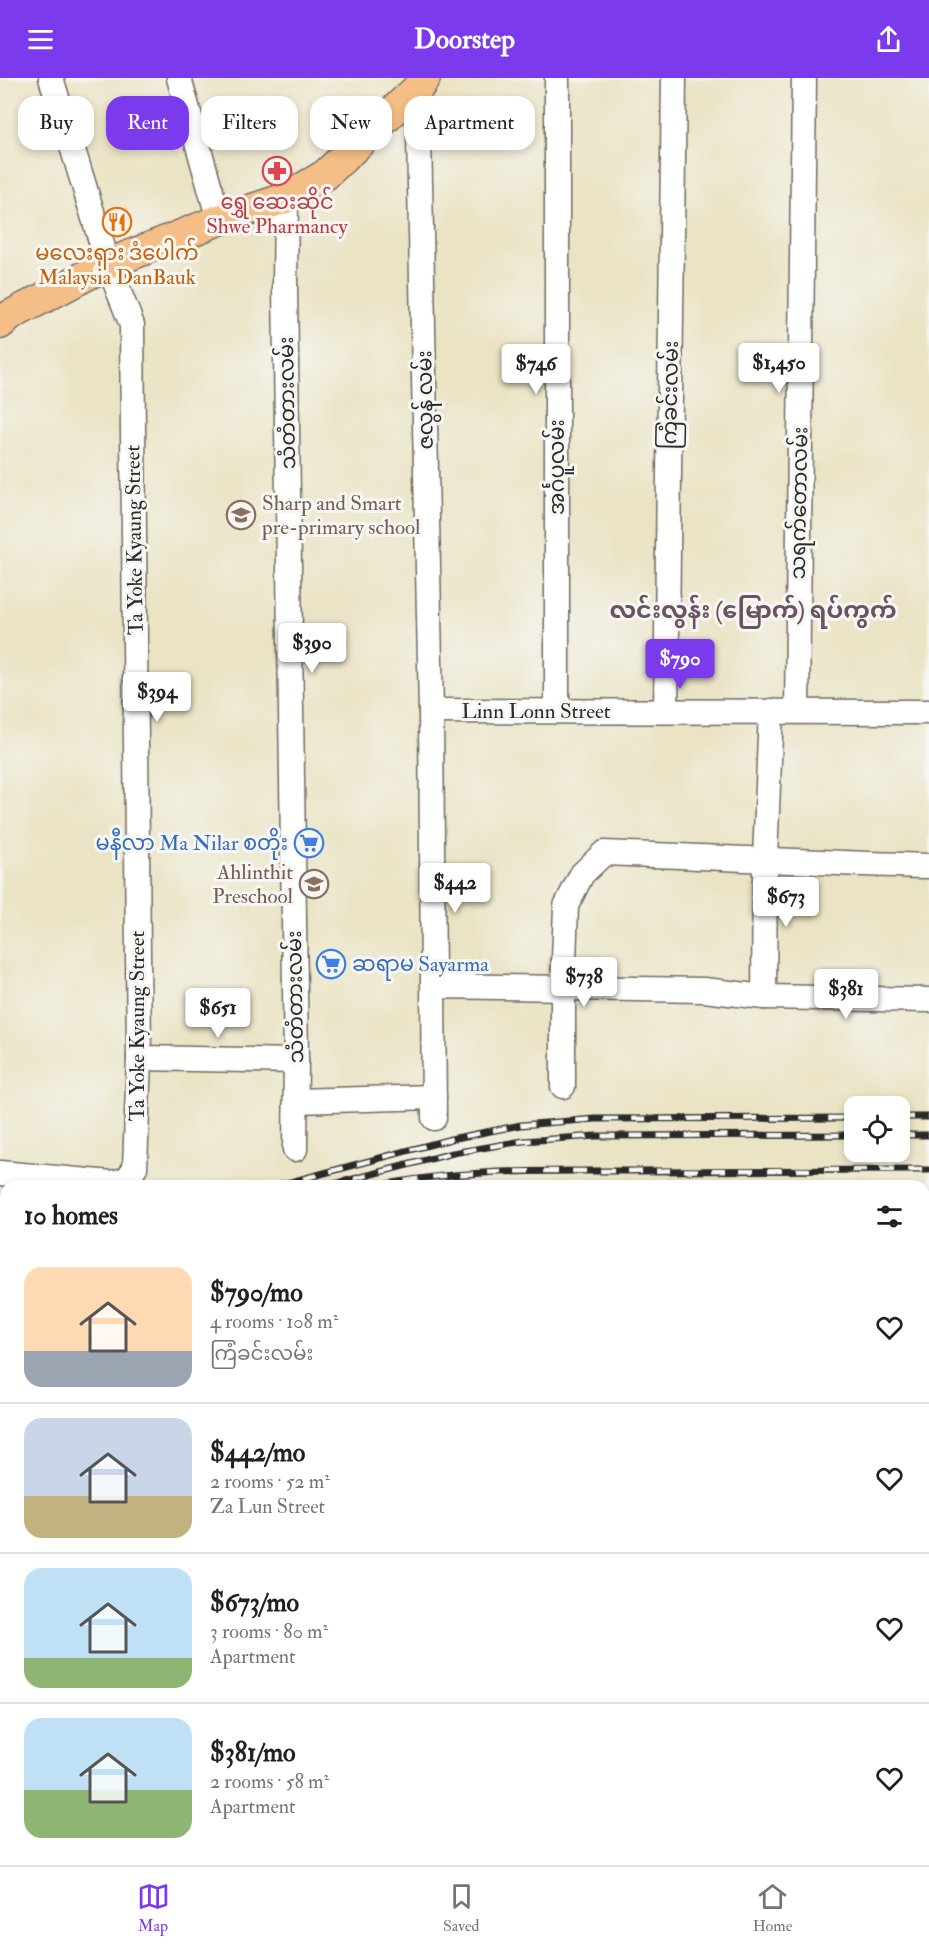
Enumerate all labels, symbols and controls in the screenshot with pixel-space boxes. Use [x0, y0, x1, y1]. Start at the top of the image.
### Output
icon: menu [24, 23, 57, 56]
text: Doorstep [414, 23, 515, 56]
icon: share [872, 23, 905, 56]
chip: Buy [18, 96, 94, 150]
chip: Rent [106, 96, 189, 150]
chip: Filters [201, 96, 298, 150]
chip: New [310, 96, 392, 150]
chip: Apartment [404, 96, 535, 150]
pharmacy icon: ရွှေ ဆေးဆိုင် Shwe Pharmancy [261, 155, 293, 187]
place label: ရွှေ ဆေးဆိုင် Shwe Pharmancy [206, 186, 349, 240]
restaurant icon: မလေးရှား ဒံပေါက် Malaysia DanBauk [101, 206, 133, 238]
place label: မလေးရှား ဒံပေါက် Malaysia DanBauk [35, 237, 199, 291]
street label: သံတံတားလမ်း [270, 336, 302, 470]
street label: ကြံခင်းလမ်း [653, 340, 688, 450]
pin: $1,450 [730, 343, 828, 394]
pin: $746 [500, 344, 572, 395]
street label: ဇလွန် လမ်း [408, 350, 443, 450]
text: $1,450 [752, 350, 806, 375]
text: $746 [516, 351, 556, 376]
street label: အင်္ဂပူလမ်း [541, 419, 574, 515]
street label: သရက်တောလမ်း [782, 426, 817, 580]
street label: Ta Yoke Kyaung Street [119, 444, 150, 635]
place label: Sharp and Smart pre-primary school [261, 490, 421, 541]
school or university icon: Sharp and Smart pre-primary school [225, 499, 257, 531]
district label: လင်းလွန်း (မြောက်) ရပ်ကွက် [609, 594, 897, 629]
pin: $390 [276, 623, 348, 674]
text: $390 [292, 630, 332, 655]
pin: $790 [644, 639, 716, 690]
text: $790 [659, 646, 701, 671]
pin: $394 [121, 672, 193, 723]
text: $394 [137, 679, 177, 704]
street label: Linn Lonn Street [462, 698, 611, 725]
place label: မနီလာ Ma Nilar စတိုး [95, 827, 288, 860]
supermarket icon: မနီလာ Ma Nilar စတိုး [293, 827, 325, 859]
place label: Ahlinthit Preschool [212, 859, 294, 910]
pin: $442 [419, 863, 491, 914]
school or university icon: Ahlinthit Preschool [298, 868, 330, 900]
text: $442 [433, 870, 477, 895]
pin: $673 [750, 877, 822, 928]
text: $673 [767, 884, 805, 909]
street label: သံတံတားလမ်း [278, 930, 310, 1064]
street label: Ta Yoke Kyaung Street [124, 931, 151, 1121]
supermarket icon: ဆရာမ Sayarma [315, 948, 347, 980]
place label: ဆရာမ Sayarma [352, 951, 489, 981]
pin: $738 [548, 957, 620, 1008]
text: $738 [565, 964, 603, 989]
pin: $381 [810, 969, 882, 1020]
text: $381 [828, 976, 864, 1001]
pin: $651 [182, 988, 254, 1039]
text: $651 [199, 995, 237, 1020]
map controls [844, 1096, 910, 1162]
button: locate [844, 1096, 910, 1162]
text: 10 homes [24, 1200, 118, 1232]
icon: filters [873, 1200, 906, 1233]
text: $790/mo [210, 1277, 303, 1309]
icon: home [72, 1291, 144, 1363]
text: 4 rooms · 108 m² [210, 1309, 338, 1334]
icon: heart [873, 1311, 906, 1344]
text: ကြံခင်းလမ်း [210, 1341, 313, 1366]
text: $442/mo [210, 1437, 305, 1469]
icon: home [72, 1442, 144, 1514]
icon: heart [873, 1462, 906, 1495]
text: 2 rooms · 52 m² [210, 1469, 330, 1494]
text: Za Lun Street [210, 1494, 325, 1519]
text: $673/mo [210, 1587, 299, 1619]
icon: home [72, 1592, 144, 1664]
icon: heart [873, 1612, 906, 1645]
text: 3 rooms · 80 m² [210, 1619, 328, 1644]
text: Apartment [210, 1644, 295, 1669]
text: $381/mo [210, 1737, 296, 1769]
icon: home [72, 1742, 144, 1814]
icon: heart [873, 1762, 906, 1795]
text: 2 rooms · 58 m² [210, 1769, 329, 1794]
text: Apartment [210, 1794, 295, 1819]
tab: Map [137, 1880, 170, 1936]
tab: Saved [443, 1880, 479, 1936]
tab: Home [753, 1880, 792, 1936]

